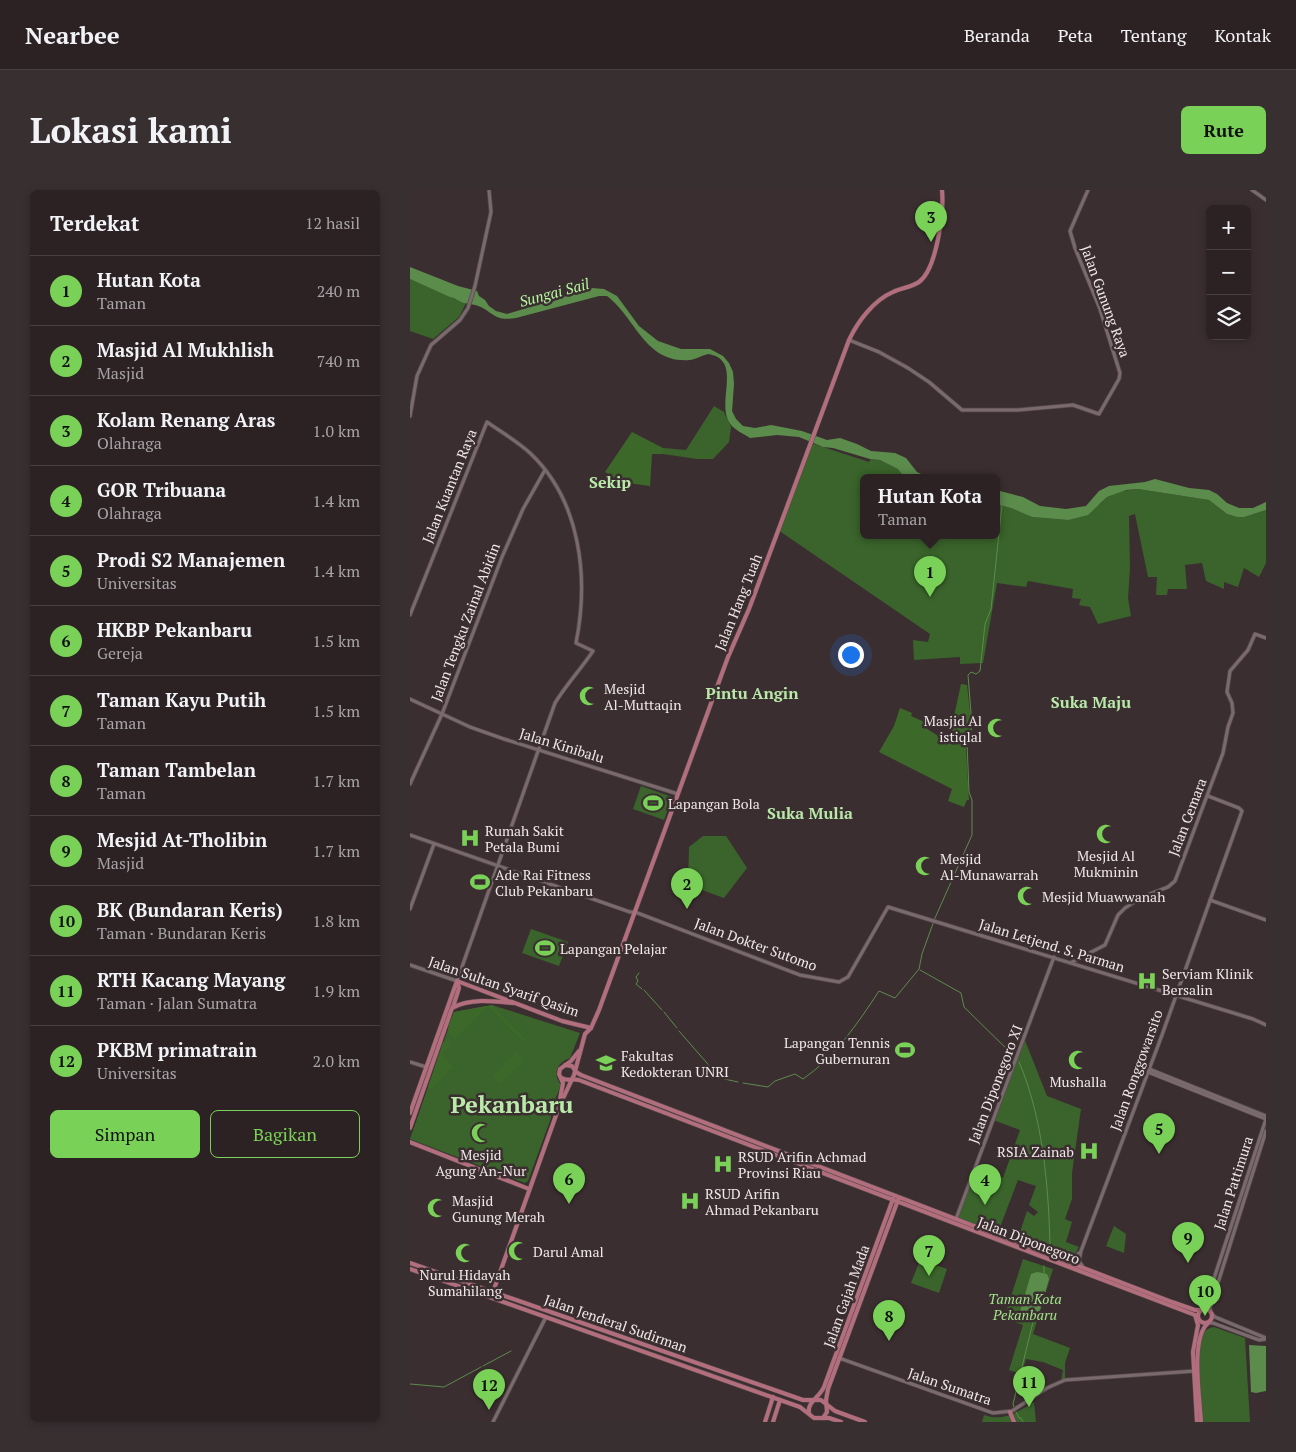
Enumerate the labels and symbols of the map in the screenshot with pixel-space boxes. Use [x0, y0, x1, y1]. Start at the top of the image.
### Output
pin: 3 [915, 201, 947, 242]
street label: Jalan Gunung Raya [1077, 242, 1135, 360]
water label: Sungai Sail [517, 273, 592, 311]
street label: Jalan Kuantan Raya [417, 426, 481, 546]
district label: Sekip [589, 471, 631, 493]
street label: Jalan Tengku Zainal Abidin [426, 539, 504, 704]
street label: Jalan Hang Tuah [710, 551, 766, 653]
pin: 1 [914, 556, 946, 597]
your location [838, 642, 864, 668]
place label: Mesjid Al-Muttaqin [604, 679, 682, 714]
district label: Pintu Angin [706, 682, 799, 704]
mosque icon: Mesjid Al-Muttaqin [578, 685, 600, 707]
district label: Suka Maju [1051, 691, 1131, 713]
place label: Masjid Al istiqlal [924, 711, 982, 746]
mosque icon: Masjid Al istiqlal [986, 717, 1008, 739]
street label: Jalan Kinibalu [517, 723, 607, 767]
street label: Jalan Cemara [1163, 775, 1211, 859]
sports icon: Lapangan Bola [642, 792, 664, 814]
place label: Lapangan Bola [668, 794, 760, 813]
district label: Suka Mulia [767, 802, 853, 824]
place label: Rumah Sakit Petala Bumi [485, 821, 565, 856]
mosque icon: Mesjid Al Mukminin [1095, 823, 1117, 845]
hospital icon: Rumah Sakit Petala Bumi [459, 827, 481, 849]
place label: Mesjid Al Mukminin [1074, 846, 1139, 881]
place label: Mesjid Al-Munawarrah [940, 849, 1039, 884]
mosque icon: Mesjid Al-Munawarrah [914, 855, 936, 877]
place label: Ade Rai Fitness Club Pekanbaru [495, 865, 593, 900]
pin: 2 [671, 868, 703, 909]
sports icon: Ade Rai Fitness Club Pekanbaru [469, 871, 491, 893]
mosque icon: Mesjid Muawwanah [1016, 885, 1038, 907]
place label: Mesjid Muawwanah [1042, 887, 1165, 906]
street label: Jalan Dokter Sutomo [692, 913, 820, 975]
street label: Jalan Letjend. S. Parman [977, 914, 1128, 976]
sports icon: Lapangan Pelajar [534, 937, 556, 959]
place label: Lapangan Pelajar [560, 939, 668, 958]
street label: Jalan Sultan Syarif Qasim [426, 951, 582, 1021]
place label: Serviam Klinik Bersalin [1162, 964, 1254, 999]
hospital icon: Serviam Klinik Bersalin [1136, 970, 1158, 992]
street label: Jalan Ronggowarsito [1105, 1007, 1167, 1133]
street label: Jalan Diponegoro XI [964, 1022, 1026, 1146]
place label: Lapangan Tennis Gubernuran [784, 1033, 891, 1068]
sports icon: Lapangan Tennis Gubernuran [894, 1039, 916, 1061]
place label: Fakultas Kedokteran UNRI [621, 1046, 729, 1081]
mosque icon: Mushalla [1067, 1049, 1089, 1071]
school or university icon: Fakultas Kedokteran UNRI [595, 1052, 617, 1074]
place label: Mushalla [1049, 1072, 1107, 1091]
district label: Pekanbaru [450, 1088, 574, 1120]
pin: 5 [1143, 1113, 1175, 1154]
mosque icon: Mesjid Agung An-Nur [470, 1122, 492, 1144]
street label: Jalan Pattimura [1209, 1134, 1257, 1232]
hospital icon: RSIA Zainab [1078, 1140, 1100, 1162]
place label: RSIA Zainab [997, 1142, 1074, 1161]
place label: Mesjid Agung An-Nur [436, 1145, 527, 1180]
place label: RSUD Arifin Achmad Provinsi Riau [738, 1147, 867, 1182]
hospital icon: RSUD Arifin Achmad Provinsi Riau [712, 1153, 734, 1175]
pin: 6 [553, 1163, 585, 1204]
pin: 4 [969, 1164, 1001, 1205]
place label: RSUD Arifin Ahmad Pekanbaru [705, 1184, 819, 1219]
hospital icon: RSUD Arifin Ahmad Pekanbaru [679, 1190, 701, 1212]
place label: Masjid Gunung Merah [452, 1191, 545, 1226]
mosque icon: Masjid Gunung Merah [426, 1197, 448, 1219]
street label: Jalan Diponegoro [975, 1212, 1083, 1268]
pin: 9 [1172, 1222, 1204, 1263]
pin: 7 [913, 1235, 945, 1276]
mosque icon: Darul Amal [507, 1240, 529, 1262]
mosque icon: Nurul Hidayah Sumahilang [454, 1242, 476, 1264]
place label: Darul Amal [533, 1242, 604, 1261]
street label: Jalan Gajah Mada [819, 1242, 873, 1350]
place label: Nurul Hidayah Sumahilang [420, 1265, 510, 1300]
pin: 10 [1189, 1275, 1221, 1316]
park label: Taman Kota Pekanbaru [988, 1289, 1062, 1324]
street label: Jalan Jenderal Sudirman [542, 1290, 691, 1357]
pin: 8 [873, 1300, 905, 1341]
street label: Jalan Sumatra [906, 1363, 994, 1409]
pin: 11 [1013, 1366, 1045, 1407]
pin: 12 [473, 1369, 505, 1410]

